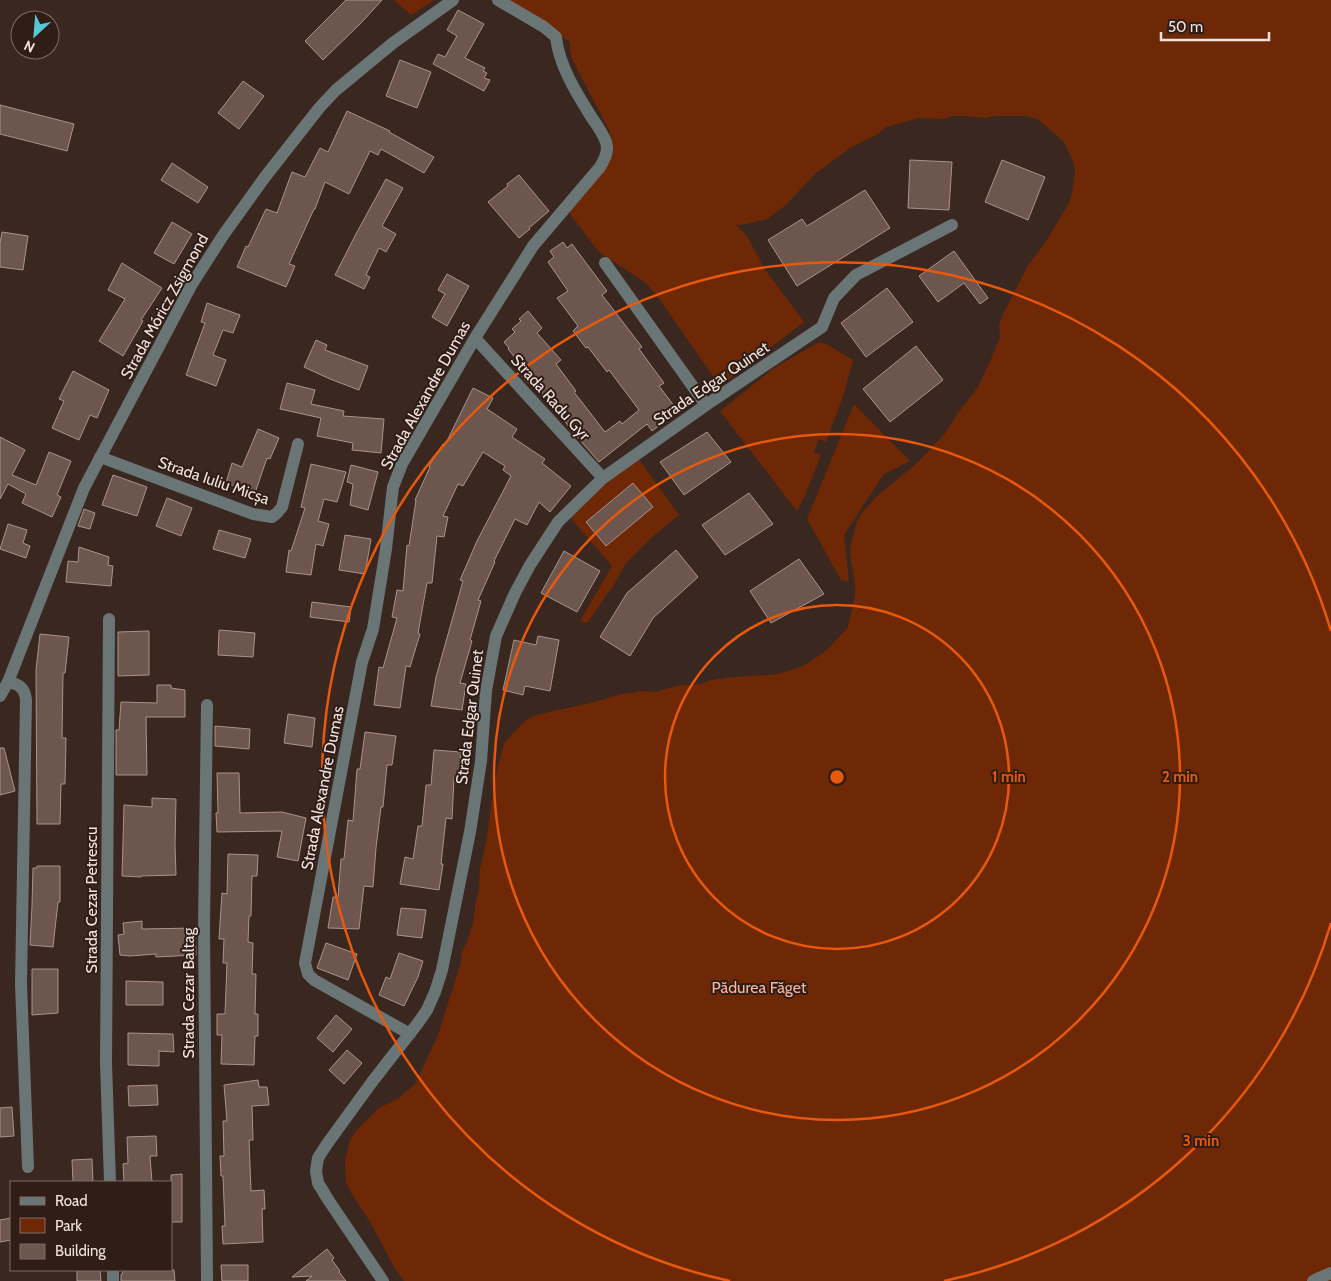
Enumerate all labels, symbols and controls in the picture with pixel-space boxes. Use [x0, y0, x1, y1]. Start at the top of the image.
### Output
north arrow [10, 10, 60, 60]
scale bar [1161, 10, 1268, 42]
text: 50 m [1168, 18, 1203, 36]
text: N [21, 36, 38, 57]
street label: Strada Móricz Zsigmond [117, 230, 212, 382]
street label: Strada Alexandre Dumas [377, 317, 474, 473]
street label: Strada Edgar Quinet [650, 337, 773, 429]
street label: Strada Radu Gyr [507, 350, 595, 445]
street label: Strada Iuliu Micșa [155, 453, 272, 509]
street label: Strada Edgar Quinet [452, 648, 487, 786]
street label: Strada Alexandre Dumas [297, 704, 348, 872]
centre of rings [828, 768, 846, 786]
text: 1 min [992, 768, 1026, 786]
text: 2 min [1162, 768, 1198, 786]
street label: Strada Cezar Petrescu [82, 827, 101, 973]
street label: Strada Cezar Baltag [179, 927, 198, 1058]
park label: Pădurea Făget [712, 978, 807, 997]
text: 3 min [1183, 1132, 1219, 1150]
legend [10, 1181, 172, 1271]
text: Road [55, 1192, 88, 1210]
text: Park [55, 1217, 82, 1235]
text: Building [55, 1242, 106, 1260]

